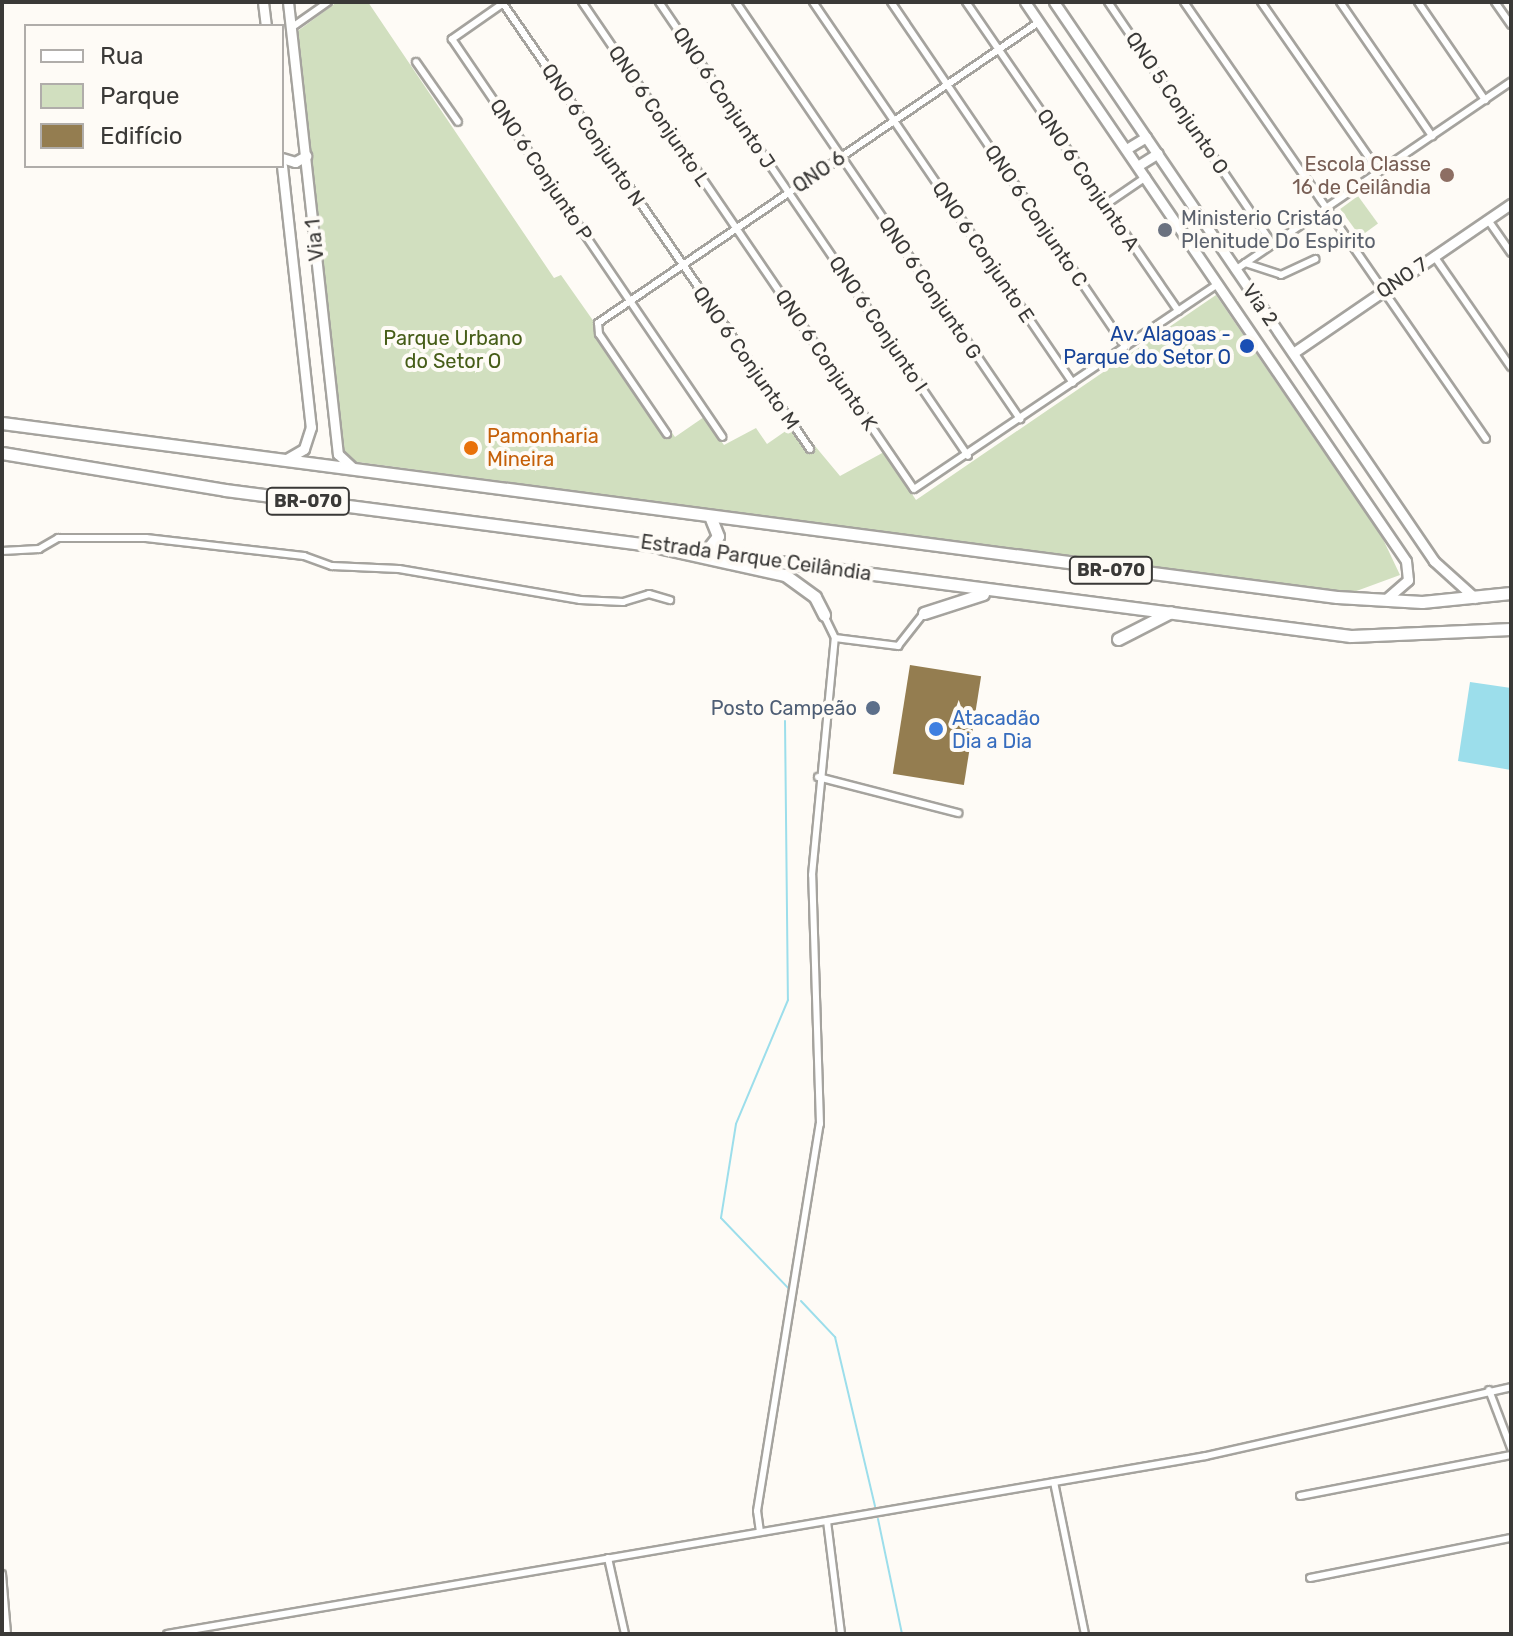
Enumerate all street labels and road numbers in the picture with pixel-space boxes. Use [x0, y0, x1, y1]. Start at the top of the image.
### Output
street label: QNO 6 Conjunto J [668, 23, 780, 173]
street label: QNO 5 Conjunto O [1121, 27, 1233, 179]
street label: QNO 6 Conjunto L [603, 41, 715, 191]
street label: QNO 6 Conjunto N [536, 59, 650, 211]
street label: QNO 6 Conjunto P [485, 95, 597, 245]
street label: QNO 6 Conjunto A [1032, 104, 1144, 256]
street label: QNO 6 Conjunto C [980, 140, 1092, 292]
street label: QNO 6 [788, 146, 850, 198]
street label: QNO 6 Conjunto E [927, 177, 1039, 327]
street label: QNO 6 Conjunto G [873, 212, 987, 364]
street label: Via 1 [301, 218, 329, 262]
street label: QNO 6 Conjunto I [824, 252, 932, 396]
street label: QNO 7 [1372, 252, 1432, 304]
street label: Via 2 [1237, 279, 1283, 331]
street label: QNO 6 Conjunto M [688, 282, 804, 434]
street label: QNO 6 Conjunto K [770, 285, 882, 435]
road number: BR-070 [264, 487, 352, 515]
street label: Estrada Parque Ceilândia [639, 530, 873, 586]
road number: BR-070 [1067, 556, 1155, 584]

